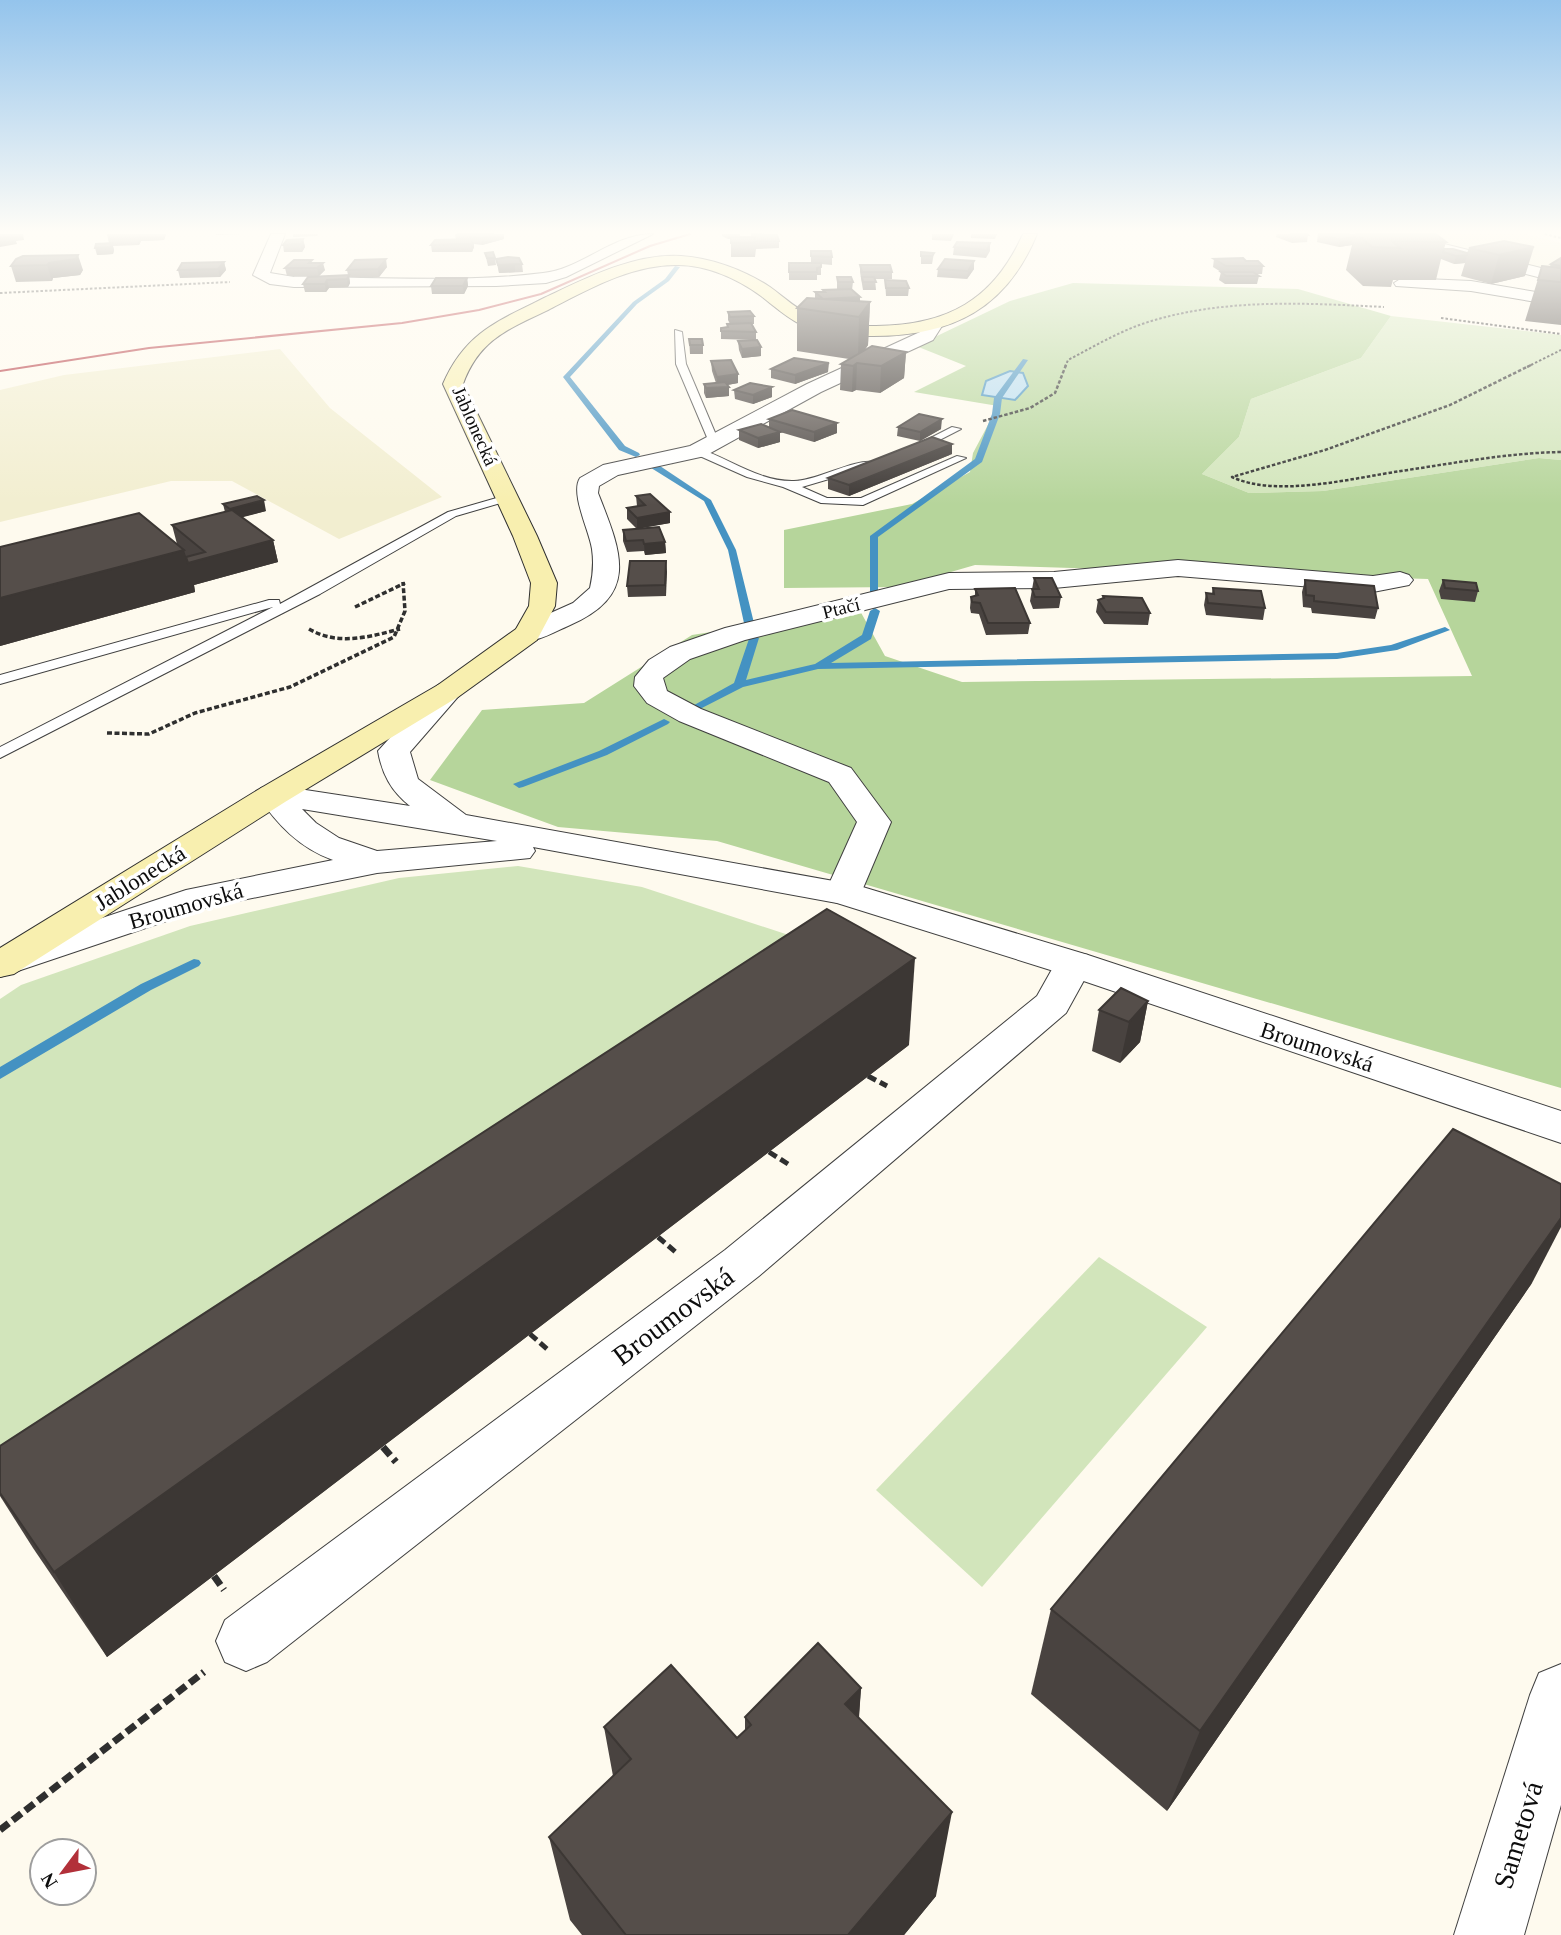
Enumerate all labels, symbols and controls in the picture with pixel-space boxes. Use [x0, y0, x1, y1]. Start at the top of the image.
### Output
street label: Jablonecká [448, 383, 502, 469]
street label: Ptačí [820, 593, 863, 623]
street label: Jablonecká [90, 840, 190, 916]
street label: Broumovská [126, 878, 246, 934]
street label: Broumovská [1257, 1017, 1377, 1077]
street label: Broumovská [607, 1260, 740, 1371]
street label: Sametová [1487, 1777, 1549, 1892]
north arrow [28, 1837, 98, 1907]
text: N [36, 1869, 62, 1892]

